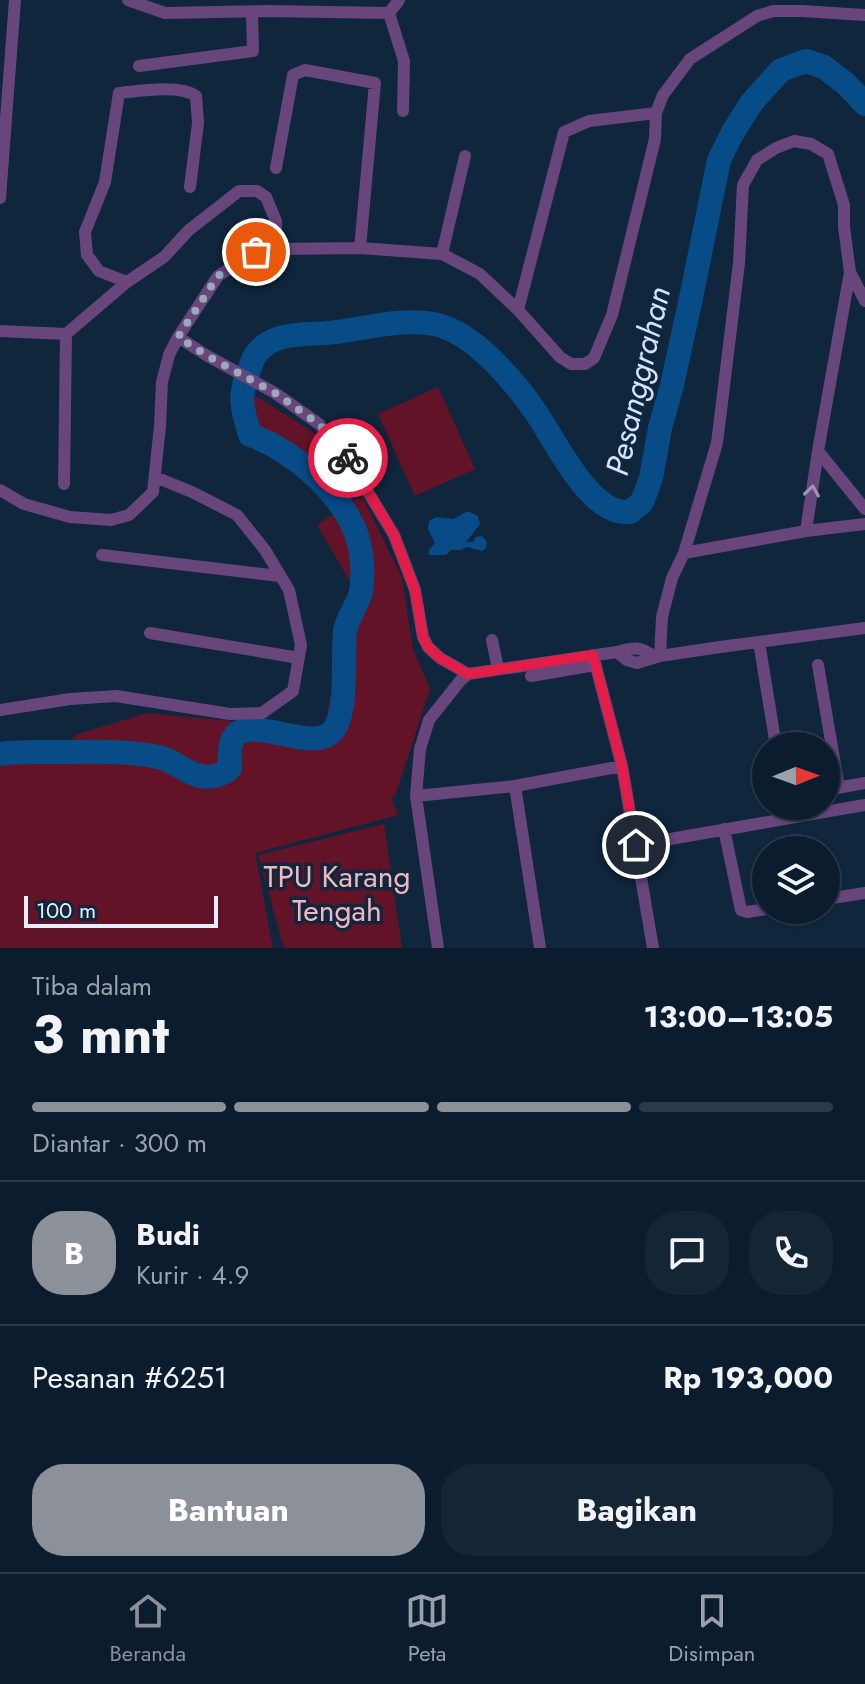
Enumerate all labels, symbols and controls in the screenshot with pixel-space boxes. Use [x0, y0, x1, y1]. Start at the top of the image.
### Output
pin [222, 218, 290, 286]
icon: bag [234, 230, 278, 274]
water label: Pesanggrahan [594, 282, 682, 480]
courier [308, 418, 388, 498]
icon: bike [326, 436, 370, 480]
one-way arrow [803, 484, 820, 498]
north arrow [752, 732, 840, 820]
map controls [752, 732, 840, 924]
pin [602, 811, 670, 879]
icon: home [614, 823, 658, 867]
button: layers [752, 836, 840, 924]
park label: TPU Karang Tengah [263, 855, 411, 932]
scale bar [24, 892, 218, 928]
text: 100 m [36, 894, 96, 926]
text: Tiba dalam [32, 967, 152, 1005]
text: 13:00–13:05 [643, 995, 833, 1038]
text: 3 mnt [32, 997, 169, 1073]
text: Diantar · 300 m [32, 1124, 207, 1162]
button: chat [645, 1211, 729, 1295]
button: phone [749, 1211, 833, 1295]
text: Budi [136, 1213, 200, 1256]
text: B [64, 1232, 84, 1275]
text: Kurir · 4.9 [136, 1256, 250, 1294]
text: Pesanan #6251 [32, 1356, 227, 1399]
text: Rp 193,000 [663, 1356, 833, 1399]
button: Bantuan [32, 1464, 425, 1556]
button: Bagikan [441, 1464, 833, 1556]
tab: Beranda [110, 1589, 186, 1669]
tab: Peta [405, 1589, 449, 1669]
tab: Disimpan [668, 1589, 755, 1669]

